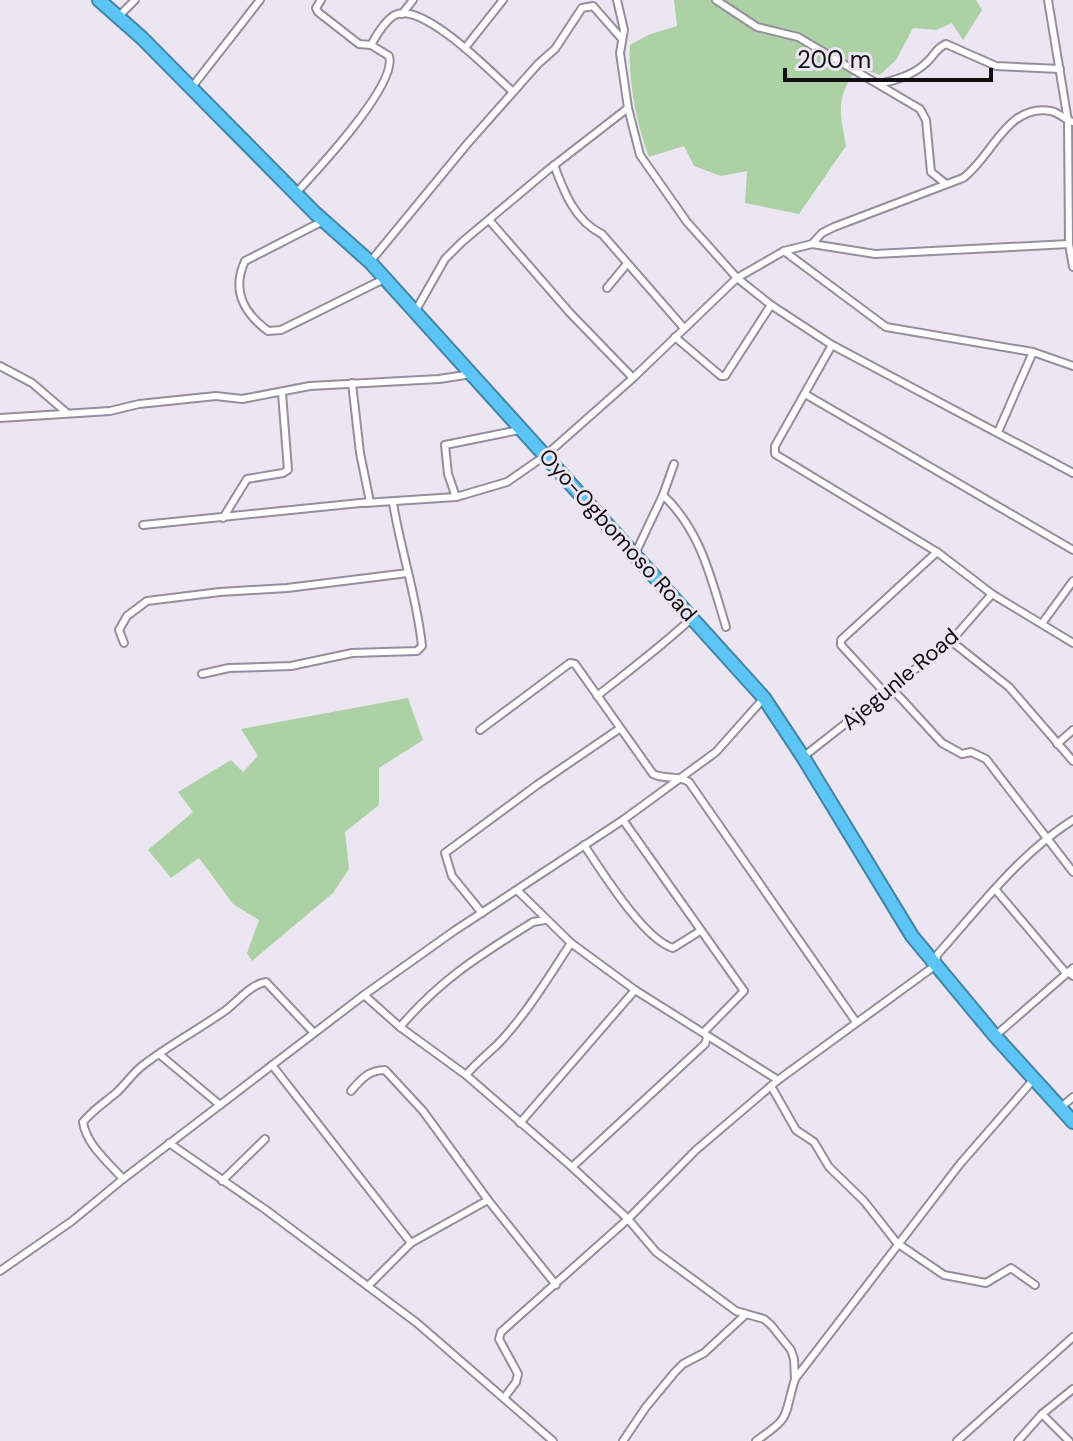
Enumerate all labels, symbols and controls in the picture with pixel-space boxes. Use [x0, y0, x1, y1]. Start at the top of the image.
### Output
scale bar [785, 32, 991, 82]
text: 200 m [797, 44, 871, 75]
street label: Oyo-Ogbomoso Road [533, 442, 703, 628]
street label: Ajegunle Road [835, 621, 965, 737]

